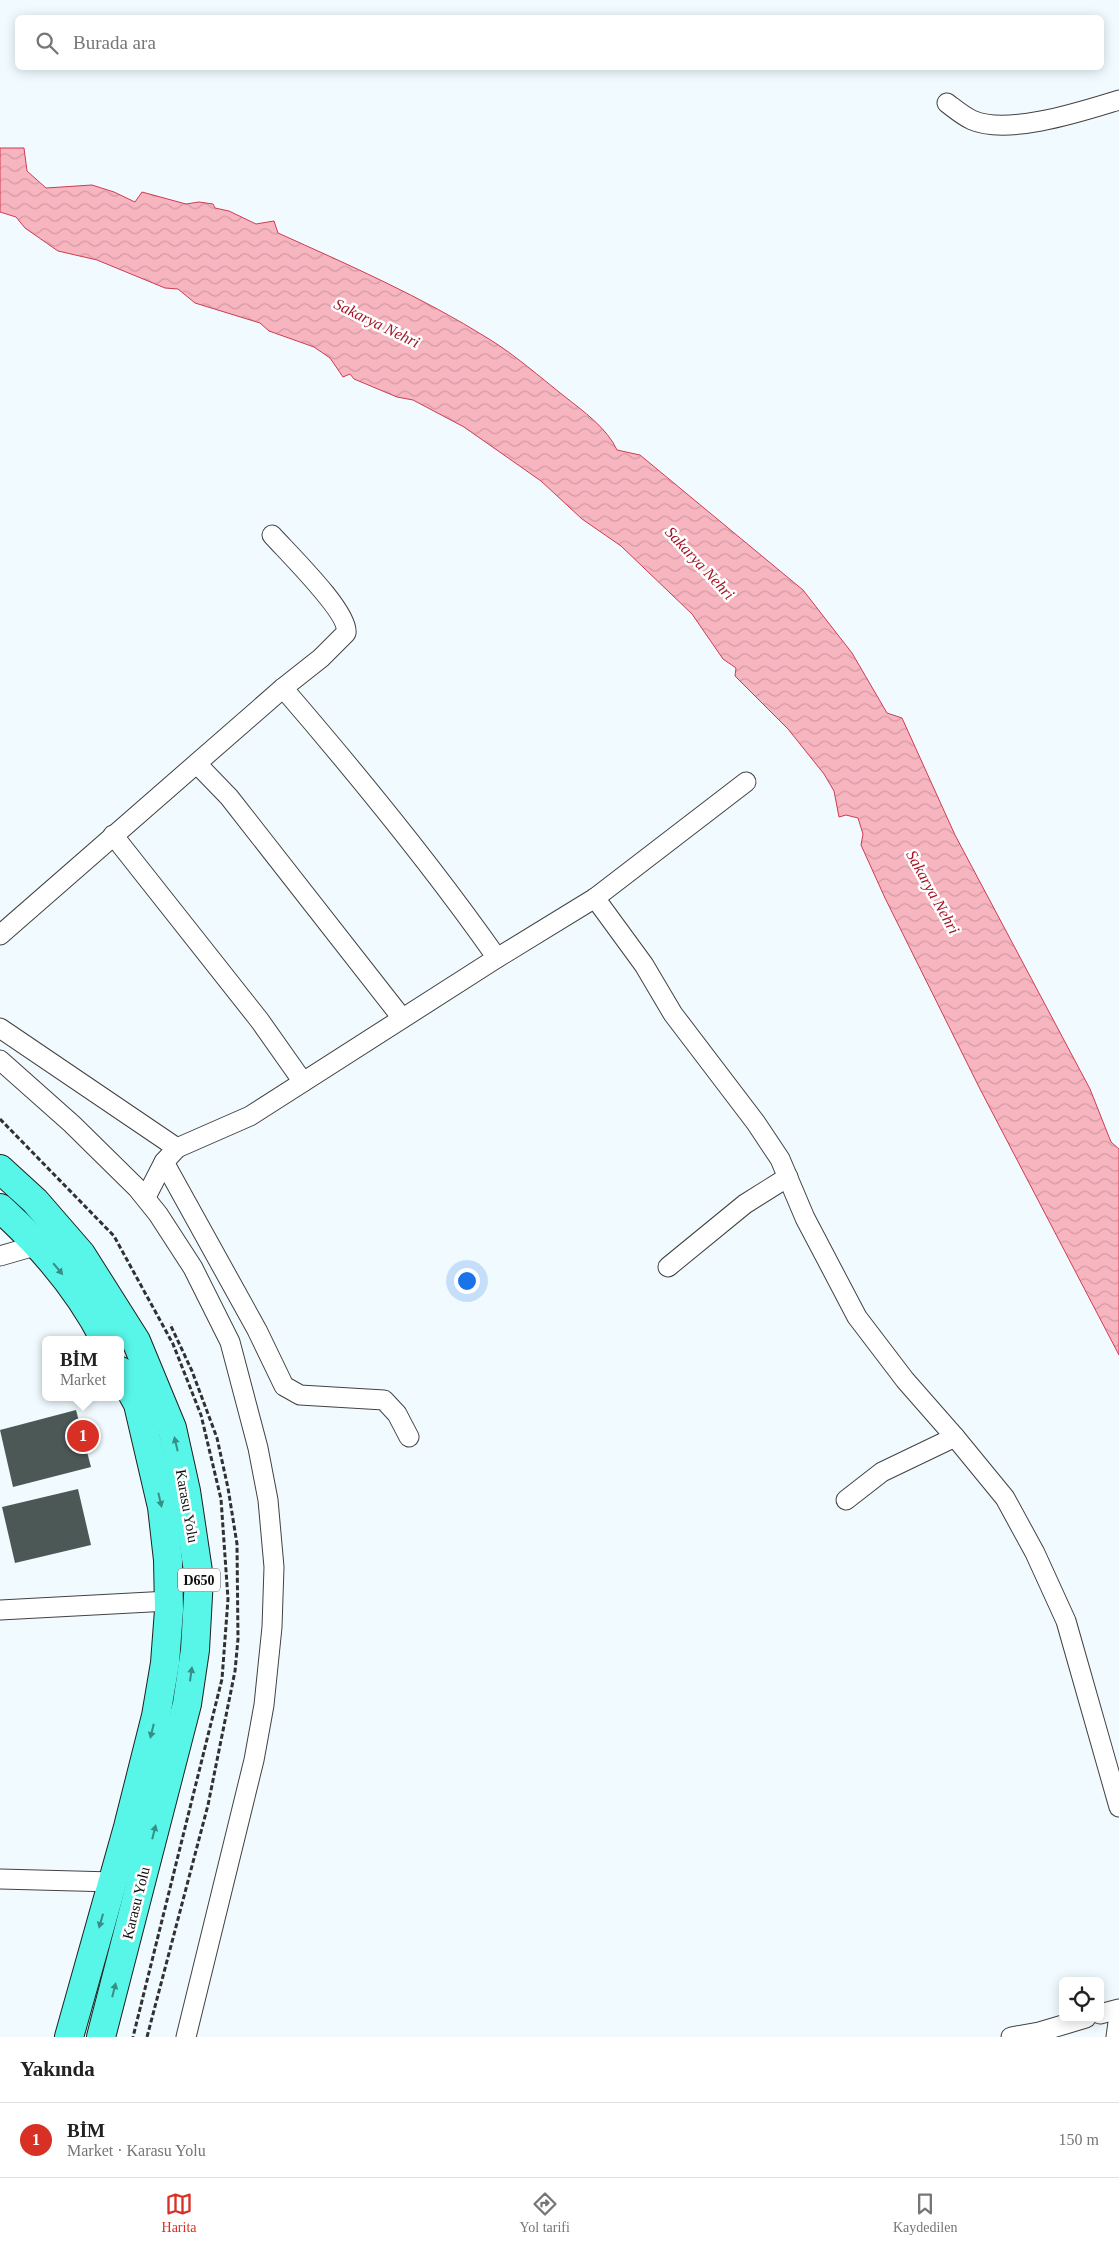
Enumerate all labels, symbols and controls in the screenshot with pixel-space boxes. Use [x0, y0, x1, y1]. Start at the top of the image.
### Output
search box [15, 15, 1104, 70]
icon: search [33, 29, 61, 57]
text: Burada ara [73, 32, 156, 53]
water label: Sakarya Nehri [331, 295, 422, 352]
water label: Sakarya Nehri [661, 523, 738, 603]
water label: Sakarya Nehri [902, 847, 963, 937]
one-way arrow [52, 1262, 64, 1274]
your location [454, 1268, 480, 1294]
popup [42, 1336, 124, 1401]
text: BİM [60, 1349, 98, 1370]
text: Market [60, 1371, 106, 1388]
pin: 1 [67, 1417, 99, 1455]
one-way arrow [172, 1437, 180, 1452]
street label: Karasu Yolu [173, 1468, 201, 1544]
one-way arrow [156, 1492, 164, 1508]
road number: D650 [178, 1568, 220, 1592]
one-way arrow [188, 1666, 196, 1682]
one-way arrow [148, 1723, 156, 1738]
one-way arrow [150, 1825, 158, 1840]
street label: Karasu Yolu [119, 1865, 153, 1941]
one-way arrow [97, 1914, 105, 1929]
map controls [1059, 1977, 1104, 2022]
button: locate [1059, 1977, 1104, 2022]
one-way arrow [110, 1982, 118, 1997]
text: Yakında [20, 2057, 95, 2081]
text: BİM [67, 2120, 105, 2141]
text: 1 [32, 2131, 40, 2148]
text: 150 m [1059, 2131, 1099, 2148]
text: Market · Karasu Yolu [67, 2142, 206, 2159]
tab: Harita [162, 2190, 197, 2236]
tab: Yol tarifi [520, 2190, 570, 2236]
tab: Kaydedilen [893, 2190, 957, 2236]

